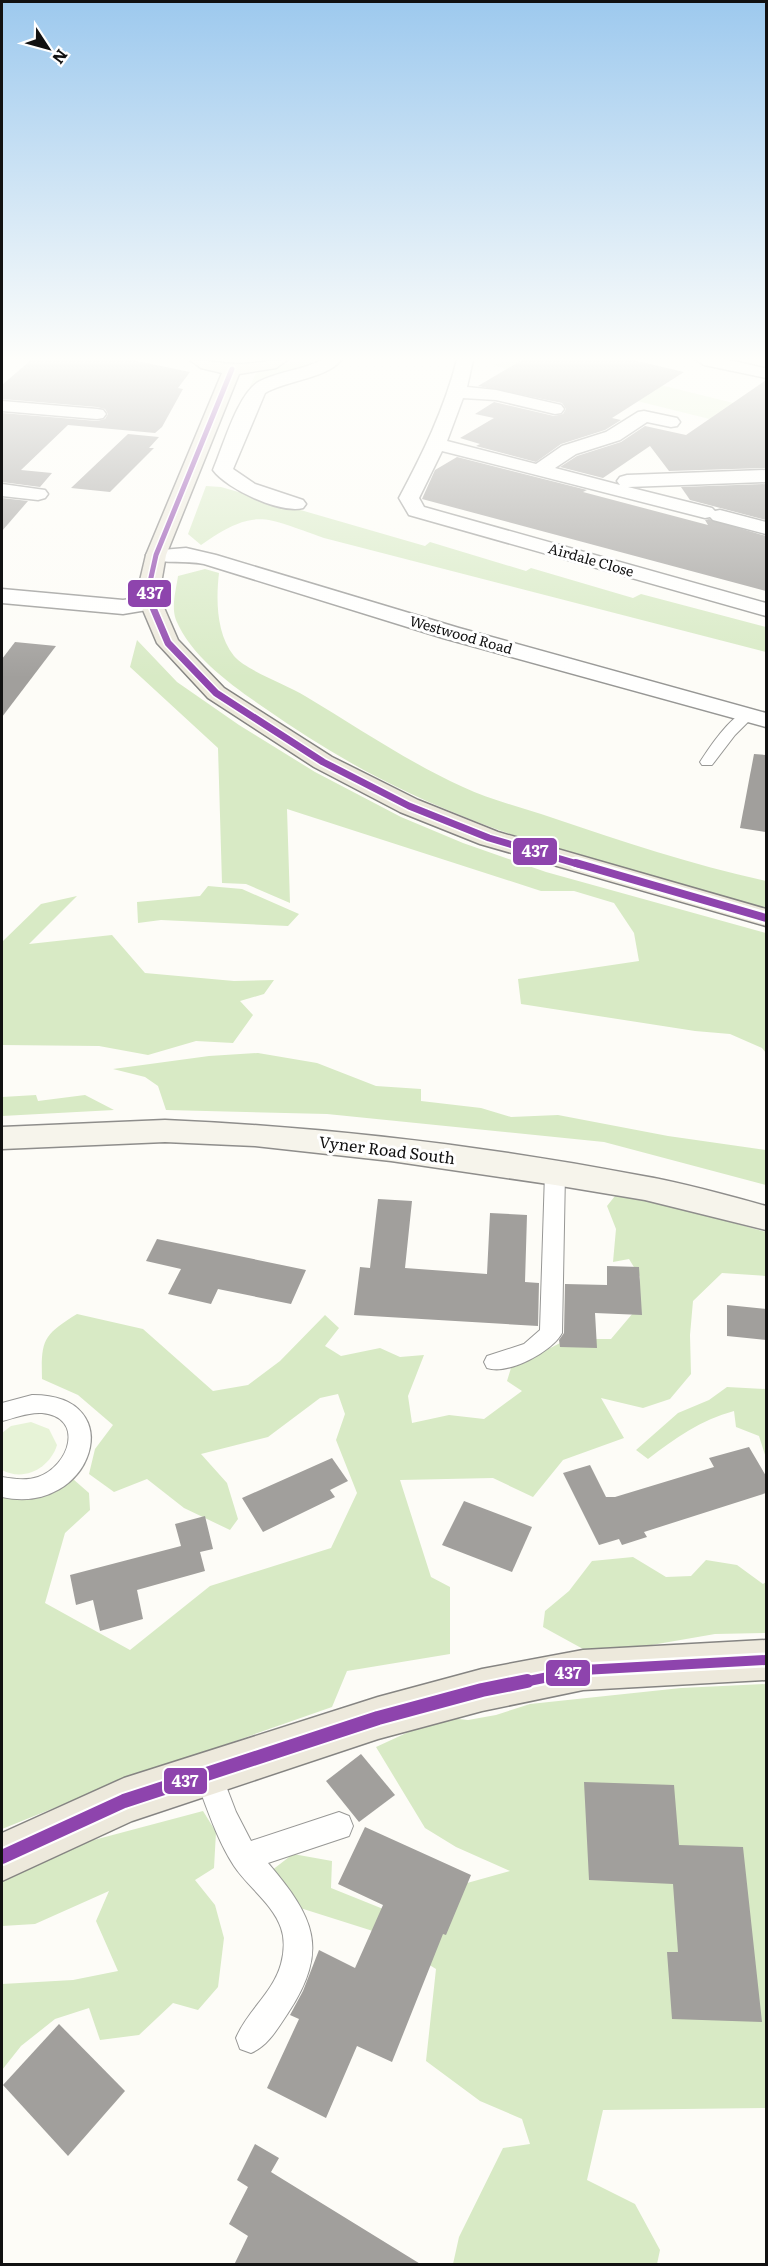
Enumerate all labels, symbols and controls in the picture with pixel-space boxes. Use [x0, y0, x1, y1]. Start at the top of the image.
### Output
north arrow [18, 18, 78, 78]
text: N [47, 45, 75, 70]
street label: Airdale Close [546, 537, 636, 581]
line badge: 437 [127, 579, 172, 608]
text: 437 [137, 580, 164, 604]
street label: Westwood Road [407, 610, 515, 658]
line badge: 437 [512, 837, 558, 866]
text: 437 [522, 838, 549, 862]
street label: Vyner Road South [318, 1129, 457, 1169]
line badge: 437 [545, 1659, 591, 1687]
text: 437 [555, 1660, 582, 1684]
line badge: 437 [163, 1767, 208, 1795]
text: 437 [172, 1768, 199, 1792]

